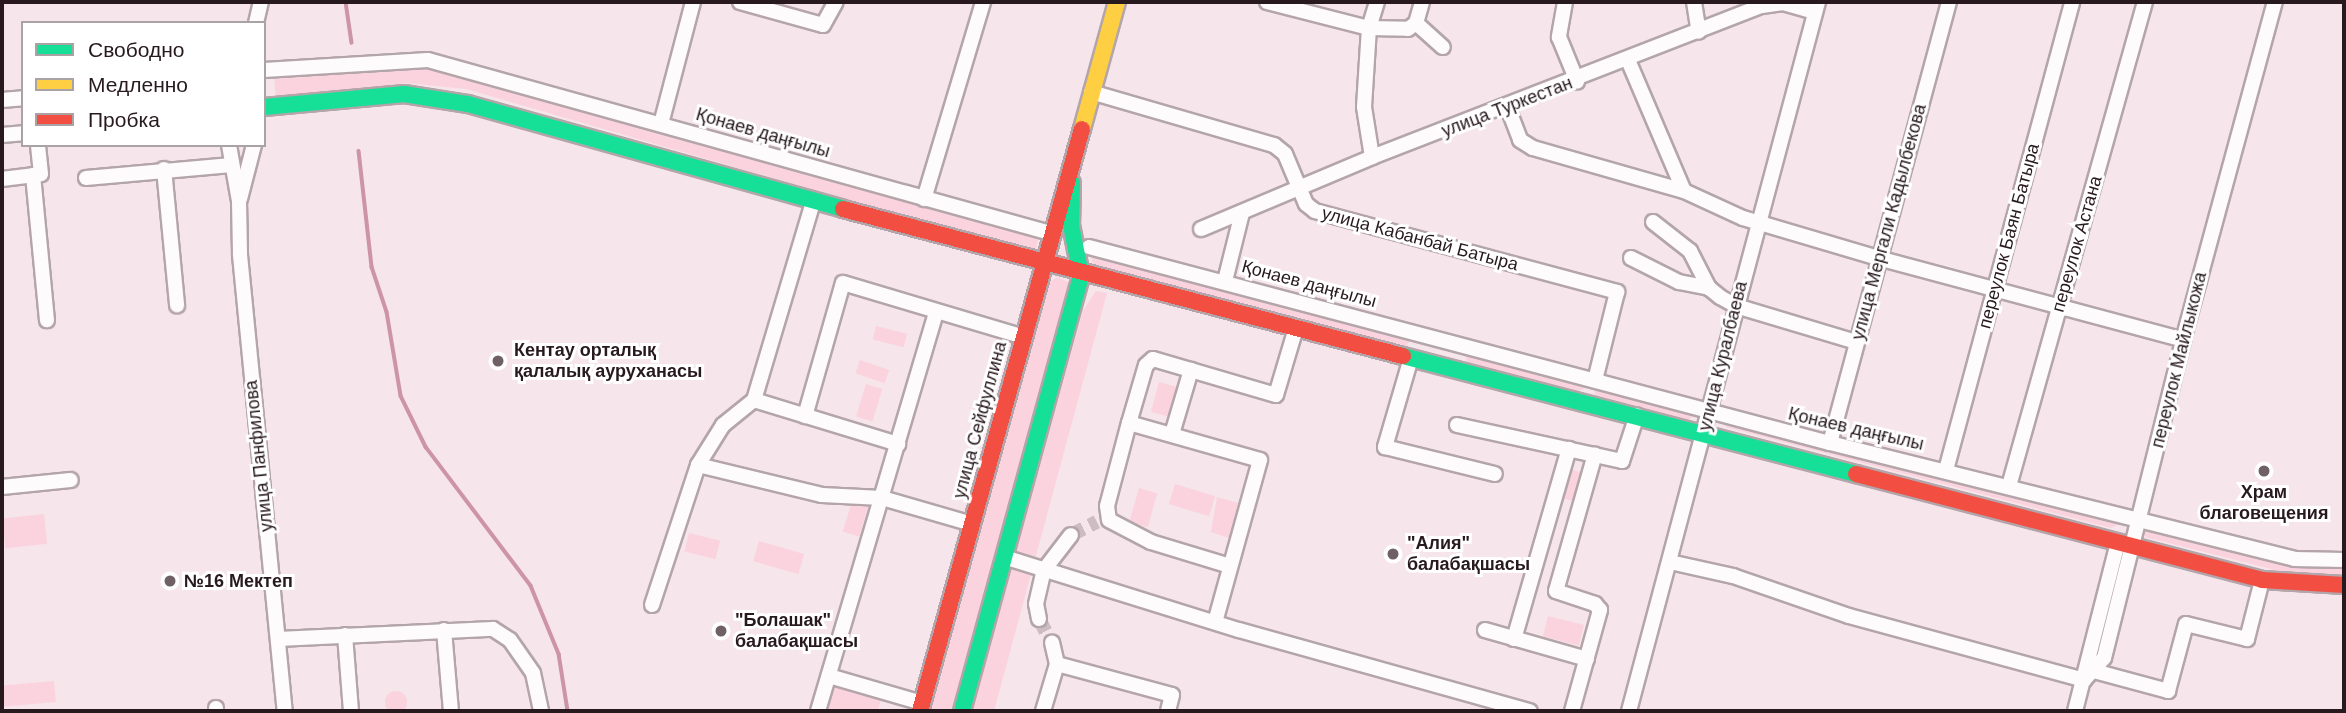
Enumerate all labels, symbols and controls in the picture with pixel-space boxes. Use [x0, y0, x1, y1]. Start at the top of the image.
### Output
legend [21, 21, 266, 147]
text: Свободно [88, 38, 185, 61]
street label: улица Туркестан [1439, 72, 1575, 142]
text: Медленно [88, 73, 188, 96]
street label: улица Мергали Кадылбекова [1847, 102, 1931, 342]
street label: Қонаев даңғылы [693, 104, 833, 162]
text: Пробка [88, 108, 160, 131]
street label: переулок Баян Батыра [1974, 141, 2044, 331]
street label: переулок Астана [2047, 173, 2107, 315]
street label: улица Кабанбай Батыра [1319, 202, 1521, 276]
street label: Қонаев даңғылы [1239, 256, 1379, 312]
street label: переулок Майлыкожа [2147, 270, 2211, 450]
street label: улица Куралбаева [1694, 279, 1752, 433]
street label: улица Сейфуллина [949, 339, 1011, 501]
place label: Кентау орталық қалалық ауруханасы [514, 340, 702, 382]
marker: Кентау орталық қалалық ауруханасы [488, 351, 508, 371]
street label: улица Панфилова [240, 379, 278, 533]
street label: Қонаев даңғылы [1786, 403, 1926, 455]
marker: Храм благовещения [2256, 463, 2272, 479]
place label: Храм благовещения [2200, 482, 2328, 524]
place label: "Алия" балабақшасы [1407, 533, 1530, 576]
marker: "Алия" балабақшасы [1385, 546, 1401, 562]
place label: №16 Мектеп [184, 570, 293, 592]
marker: №16 Мектеп [162, 573, 178, 589]
place label: "Болашак" балабақшасы [735, 610, 858, 652]
marker: "Болашак" балабақшасы [713, 623, 729, 639]

